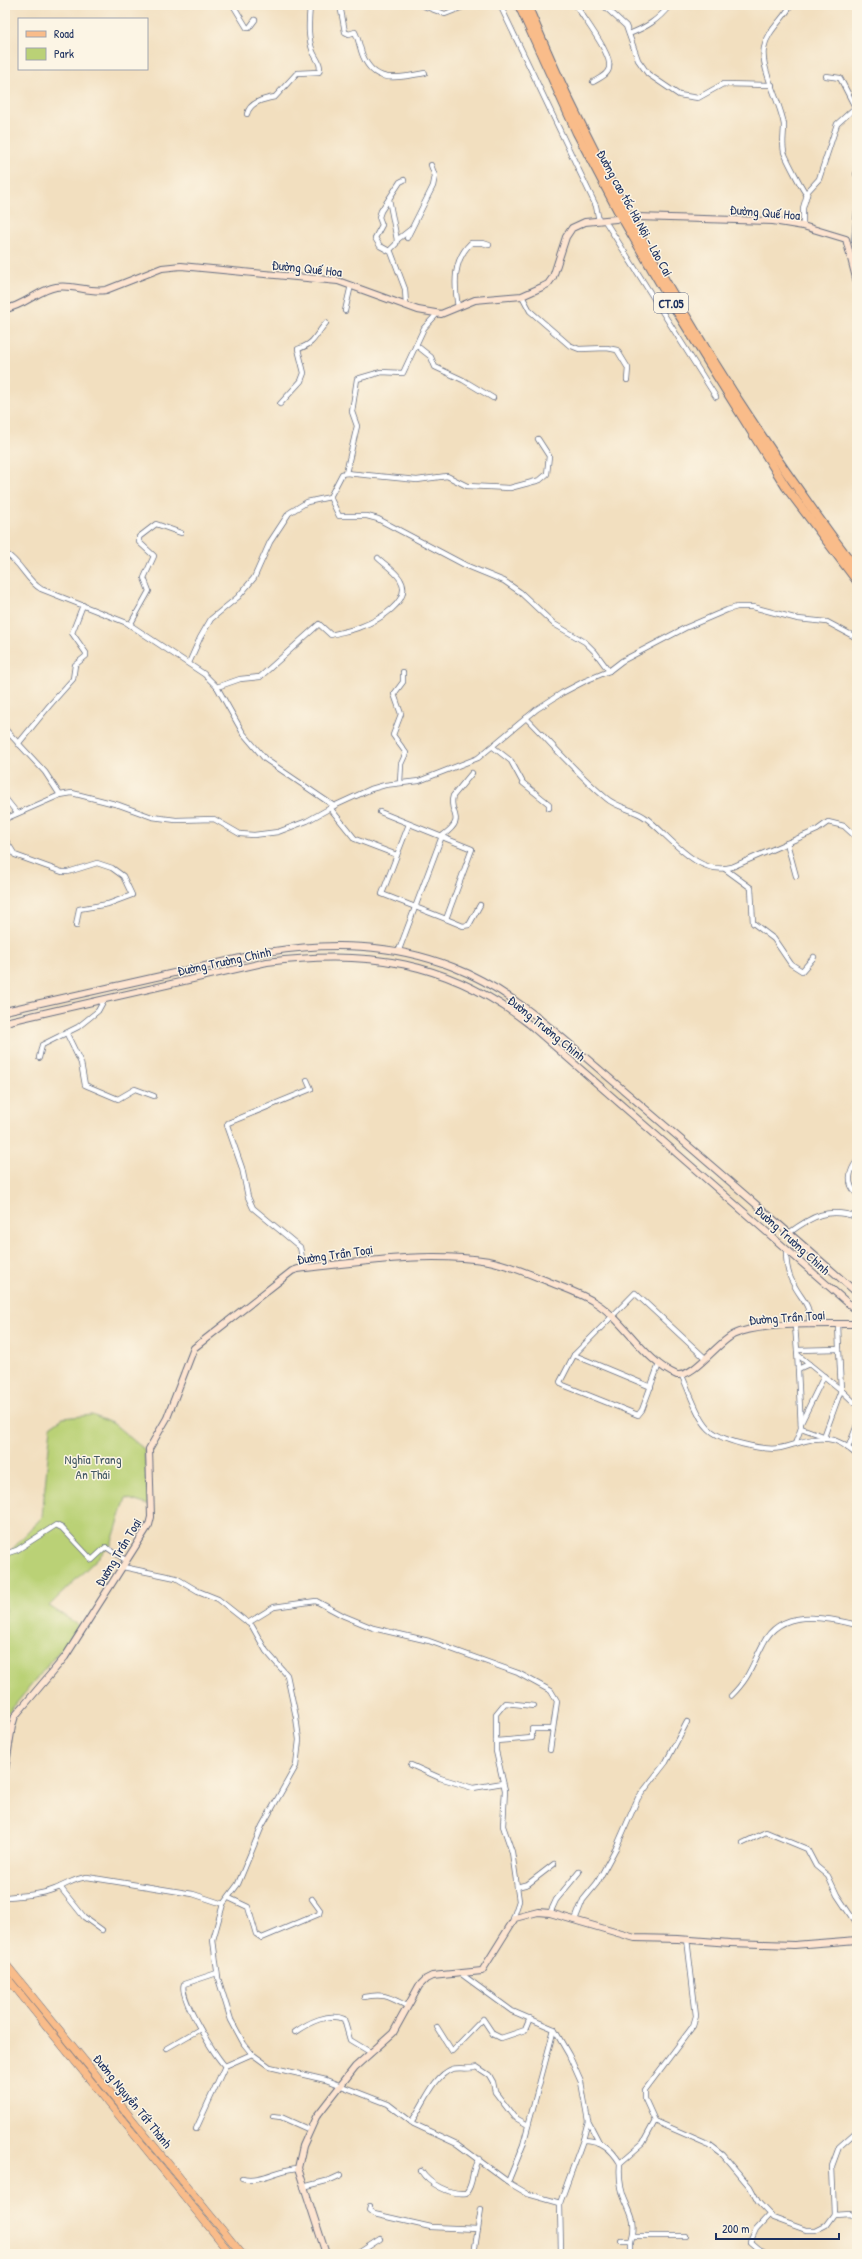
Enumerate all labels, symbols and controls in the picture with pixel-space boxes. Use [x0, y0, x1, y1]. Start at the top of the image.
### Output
legend [18, 18, 148, 70]
text: Road [54, 25, 74, 42]
text: Park [54, 45, 74, 62]
street label: Đường cao tốc Hà Nội - Lào Cai [593, 146, 677, 280]
street label: Đường Quế Hoa [729, 200, 801, 224]
street label: Đường Quế Hoa [271, 255, 343, 281]
road number: CT.05 [654, 293, 688, 313]
street label: Đường Trường Chinh [176, 942, 273, 980]
street label: Đường Trường Chinh [504, 991, 590, 1065]
street label: Đường Trường Chinh [752, 1201, 835, 1279]
street label: Đường Trần Toại [296, 1240, 374, 1268]
street label: Đường Trần Toại [748, 1305, 826, 1329]
park label: Nghĩa Trang An Thái [64, 1450, 122, 1483]
street label: Đường Trần Toại [91, 1515, 145, 1589]
street label: Đường Nguyễn Tất Thành [89, 2050, 177, 2152]
scale bar [716, 2215, 839, 2241]
text: 200 m [722, 2220, 749, 2237]

